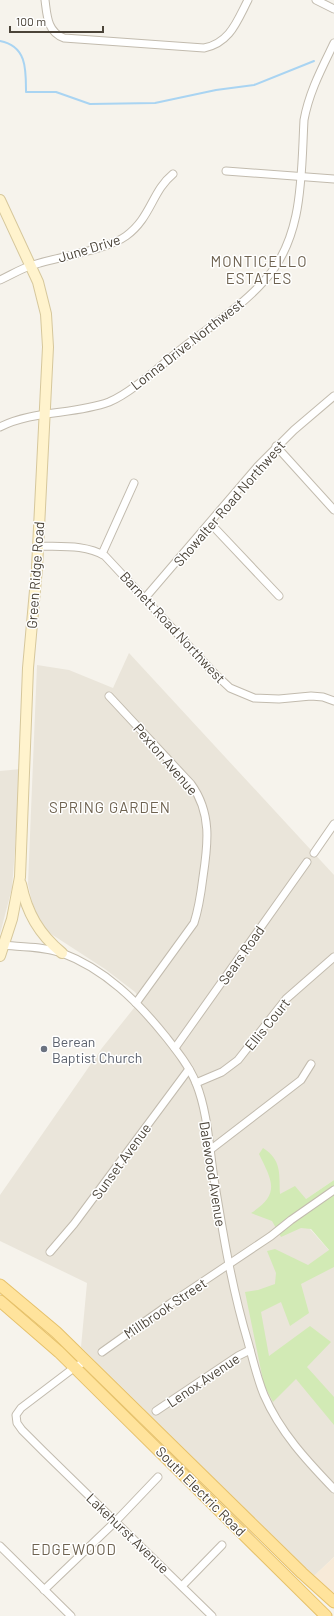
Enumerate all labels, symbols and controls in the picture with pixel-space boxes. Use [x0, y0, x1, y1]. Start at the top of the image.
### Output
scale bar [10, 8, 103, 34]
text: 100 m [16, 14, 46, 28]
street label: June Drive [56, 230, 122, 266]
district label: MONTICELLO ESTATES [210, 252, 308, 287]
street label: Lonna Drive Northwest [127, 295, 247, 393]
street label: Showalter Road Northwest [170, 437, 288, 569]
street label: Green Ridge Road [23, 521, 47, 629]
street label: Barnett Road Northwest [117, 568, 229, 686]
street label: Pexton Avenue [130, 720, 202, 798]
district label: SPRING GARDEN [49, 798, 171, 816]
street label: Sears Road [214, 922, 268, 988]
street label: Ellis Court [241, 995, 293, 1053]
place label: Berean Baptist Church [52, 1033, 142, 1066]
marker: Berean Baptist Church [39, 1044, 49, 1054]
street label: Sunset Avenue [88, 1120, 154, 1202]
street label: Dalewood Avenue [196, 1120, 230, 1228]
street label: Millbrook Street [120, 1274, 210, 1342]
street label: Lenox Avenue [163, 1349, 243, 1411]
street label: South Electric Road [153, 1443, 249, 1539]
street label: Lakehurst Avenue [83, 1489, 173, 1577]
district label: EDGEWOOD [31, 1540, 117, 1558]

